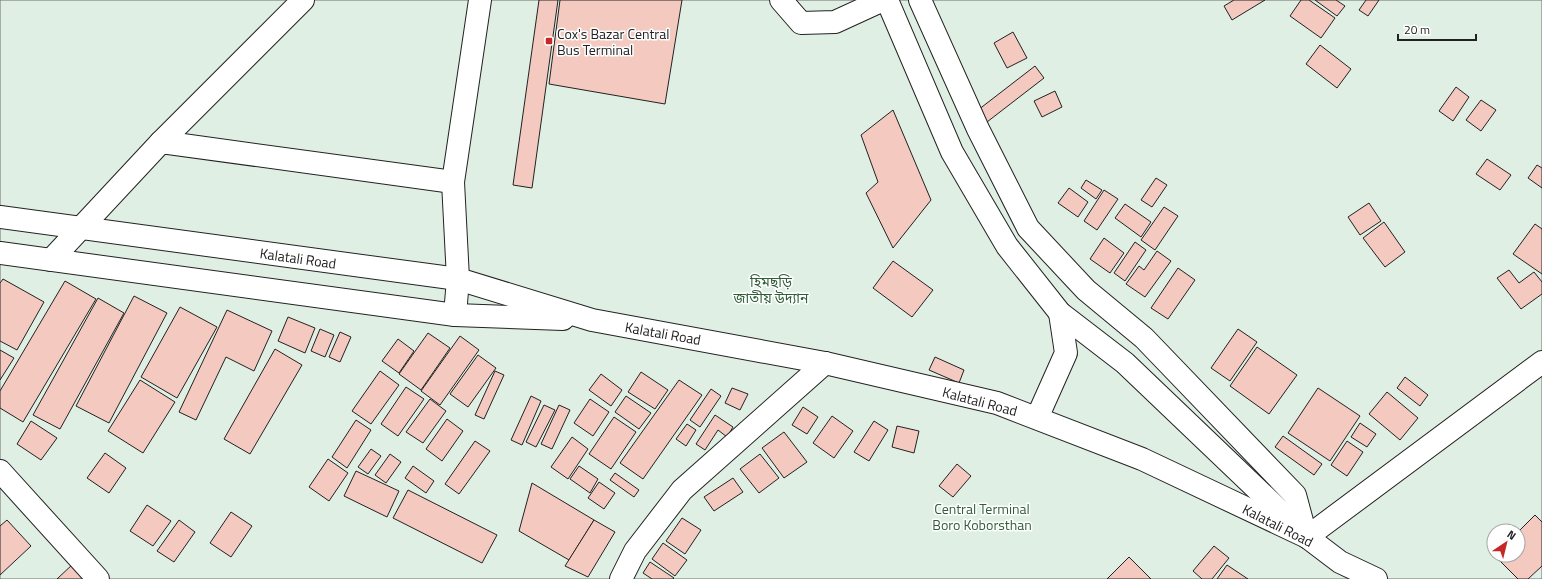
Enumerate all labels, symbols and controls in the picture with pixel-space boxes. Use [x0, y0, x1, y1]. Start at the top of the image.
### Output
scale bar [1398, 16, 1476, 42]
text: 20 m [1404, 20, 1430, 39]
place label: Cox's Bazar Central Bus Terminal [557, 23, 669, 60]
marker: Cox's Bazar Central Bus Terminal [544, 36, 554, 46]
street label: Kalatali Road [258, 242, 338, 274]
park label: হিমছড়ি জাতীয় উদ্যান [733, 271, 809, 308]
street label: Kalatali Road [623, 316, 703, 350]
street label: Kalatali Road [940, 381, 1020, 421]
park label: Central Terminal Boro Koborsthan [932, 498, 1032, 535]
street label: Kalatali Road [1239, 498, 1317, 552]
north arrow [1486, 523, 1526, 563]
text: N [1504, 526, 1519, 544]

